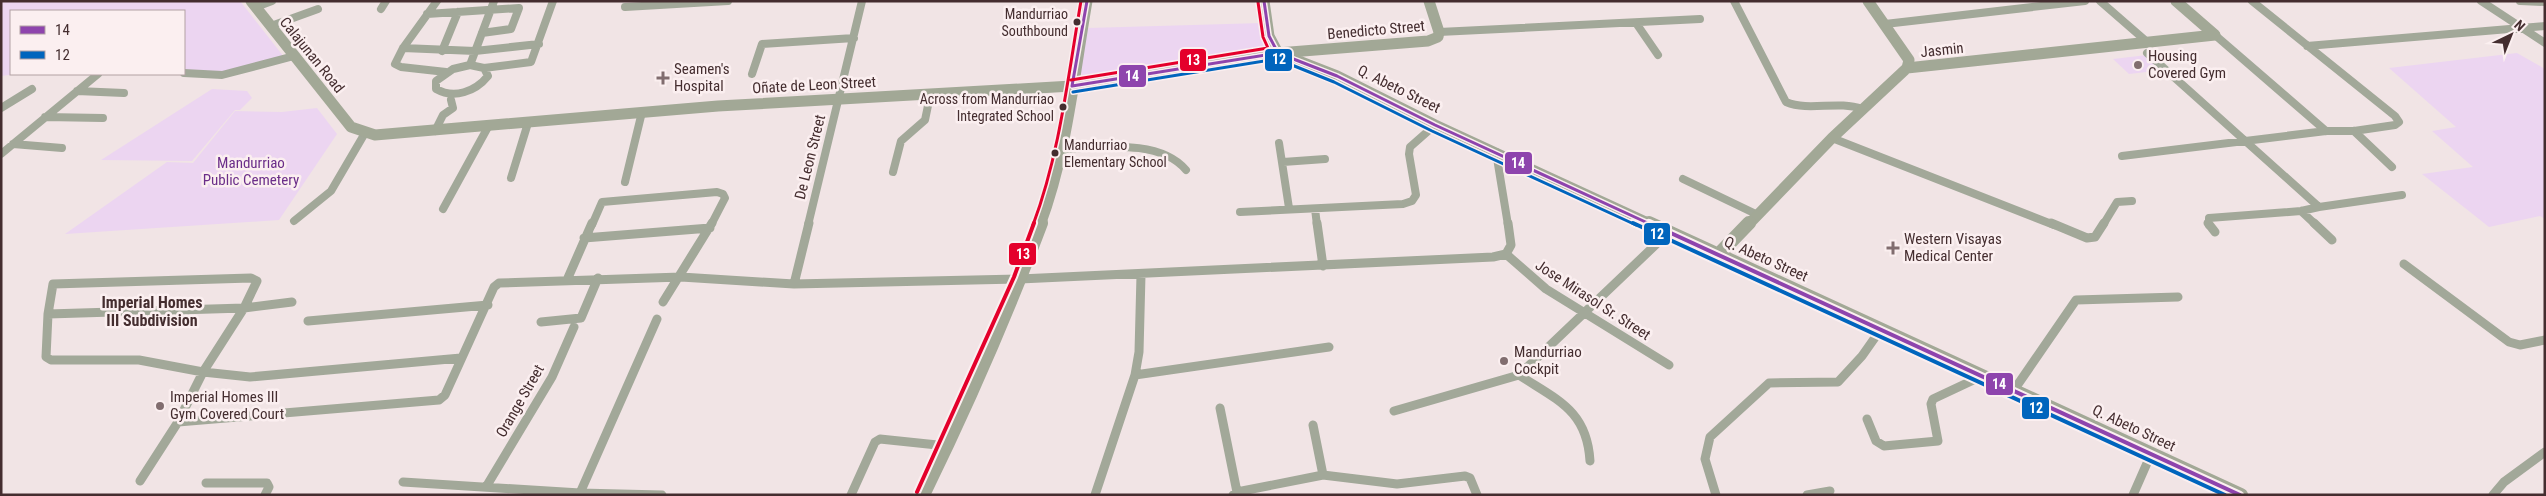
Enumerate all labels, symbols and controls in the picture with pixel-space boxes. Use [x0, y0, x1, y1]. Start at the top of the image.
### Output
place label: Mandurriao Southbound [1002, 6, 1068, 39]
legend [10, 10, 185, 75]
north arrow [2486, 10, 2536, 60]
street label: Calajunan Road [276, 14, 348, 96]
marker: Mandurriao Southbound [1072, 17, 1082, 27]
street label: Benedicto Street [1327, 17, 1425, 43]
text: N [2511, 17, 2528, 34]
text: 14 [55, 21, 70, 39]
street label: Jasmin [1920, 39, 1964, 61]
text: 12 [55, 46, 70, 64]
place label: Housing Covered Gym [2148, 47, 2226, 82]
line badge: 13 [1179, 48, 1207, 72]
line badge: 12 [1264, 48, 1293, 72]
text: 12 [1272, 51, 1286, 67]
text: 13 [1186, 52, 1200, 68]
marker: Housing Covered Gym [2132, 59, 2144, 71]
place label: Seamen's Hospital [674, 60, 730, 95]
street label: Q. Abeto Street [1355, 61, 1443, 117]
line badge: 14 [1118, 64, 1147, 88]
text: 14 [1125, 68, 1139, 84]
marker: Seamen's Hospital [656, 71, 670, 85]
street label: Oñate de Leon Street [752, 73, 876, 97]
place label: Across from Mandurriao Integrated School [920, 91, 1054, 124]
marker: Across from Mandurriao Integrated School [1058, 102, 1068, 112]
street label: De Leon Street [791, 113, 829, 201]
place label: Mandurriao Elementary School [1064, 137, 1167, 170]
marker: Mandurriao Elementary School [1050, 148, 1060, 158]
line badge: 14 [1504, 151, 1533, 175]
park label: Mandurriao Public Cemetery [203, 154, 299, 189]
text: 14 [1511, 155, 1525, 171]
line badge: 12 [1643, 222, 1671, 246]
text: 12 [1650, 226, 1664, 242]
place label: Western Visayas Medical Center [1904, 230, 2002, 265]
street label: Q. Abeto Street [1721, 232, 1811, 286]
marker: Western Visayas Medical Center [1886, 241, 1900, 255]
line badge: 13 [1008, 242, 1037, 266]
text: 13 [1016, 246, 1030, 262]
street label: Jose Mirasol Sr. Street [1532, 256, 1654, 344]
district label: Imperial Homes III Subdivision [102, 293, 202, 330]
place label: Mandurriao Cockpit [1514, 343, 1582, 378]
marker: Mandurriao Cockpit [1498, 355, 1510, 367]
street label: Orange Street [492, 362, 548, 440]
line badge: 14 [1985, 372, 2014, 396]
text: 14 [1992, 376, 2006, 392]
place label: Imperial Homes III Gym Covered Court [170, 388, 284, 423]
line badge: 12 [2021, 396, 2050, 420]
marker: Imperial Homes III Gym Covered Court [154, 400, 166, 412]
text: 12 [2029, 400, 2043, 416]
street label: Q. Abeto Street [2089, 401, 2179, 455]

